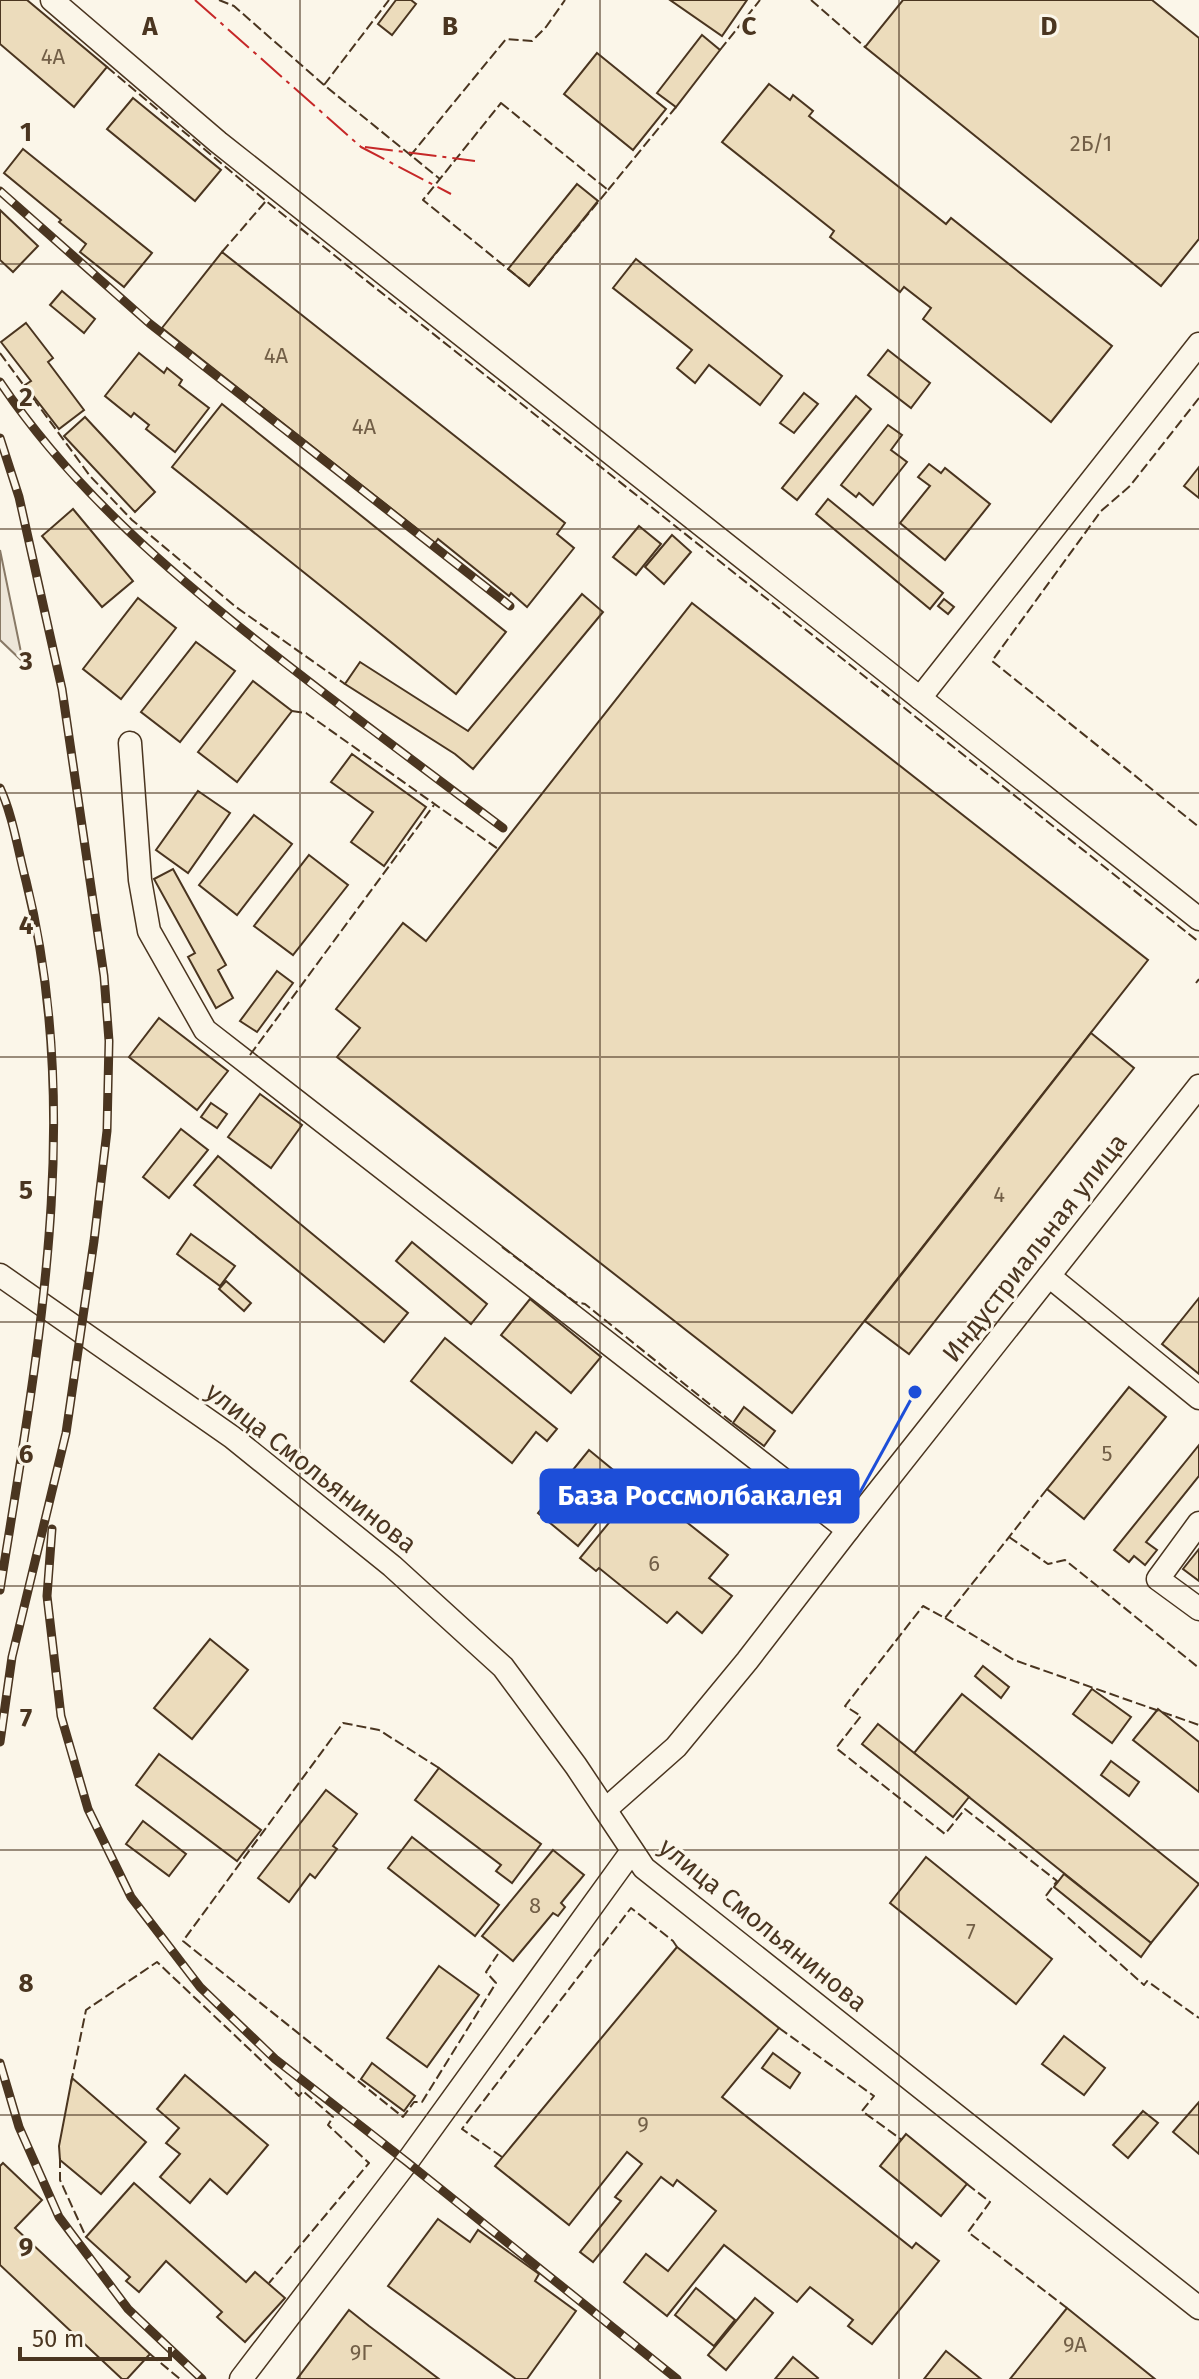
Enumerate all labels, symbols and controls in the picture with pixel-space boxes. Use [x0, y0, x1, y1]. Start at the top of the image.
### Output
text: A [141, 11, 158, 42]
text: B [442, 11, 458, 42]
text: C [742, 11, 757, 42]
text: D [1041, 11, 1058, 42]
house number: 4А [41, 43, 66, 70]
text: 1 [20, 117, 32, 148]
house number: 2Б/1 [1070, 130, 1112, 157]
house number: 4А [264, 342, 289, 369]
text: 2 [19, 382, 33, 413]
house number: 4А [352, 413, 377, 440]
text: 3 [18, 646, 33, 677]
text: 4 [19, 910, 34, 941]
street label: Индустриальная улица [936, 1128, 1134, 1368]
text: 5 [19, 1175, 33, 1206]
house number: 4 [993, 1181, 1005, 1208]
street label: улица Смольянинова [199, 1376, 423, 1560]
text: 6 [19, 1439, 34, 1470]
house number: 5 [1101, 1440, 1113, 1467]
callout: База Россмолбакалея [541, 1470, 858, 1522]
text: База Россмолбакалея [557, 1479, 843, 1512]
house number: 6 [648, 1550, 660, 1577]
text: 7 [20, 1703, 32, 1734]
street label: улица Смольянинова [653, 1831, 873, 2019]
house number: 8 [529, 1892, 541, 1919]
house number: 7 [966, 1918, 976, 1945]
text: 8 [18, 1968, 34, 1999]
house number: 9 [637, 2111, 649, 2138]
text: 9 [19, 2232, 33, 2263]
scale bar [20, 2311, 170, 2361]
text: 50 m [32, 2325, 84, 2353]
house number: 9А [1063, 2331, 1087, 2358]
house number: 9Г [350, 2339, 372, 2366]

